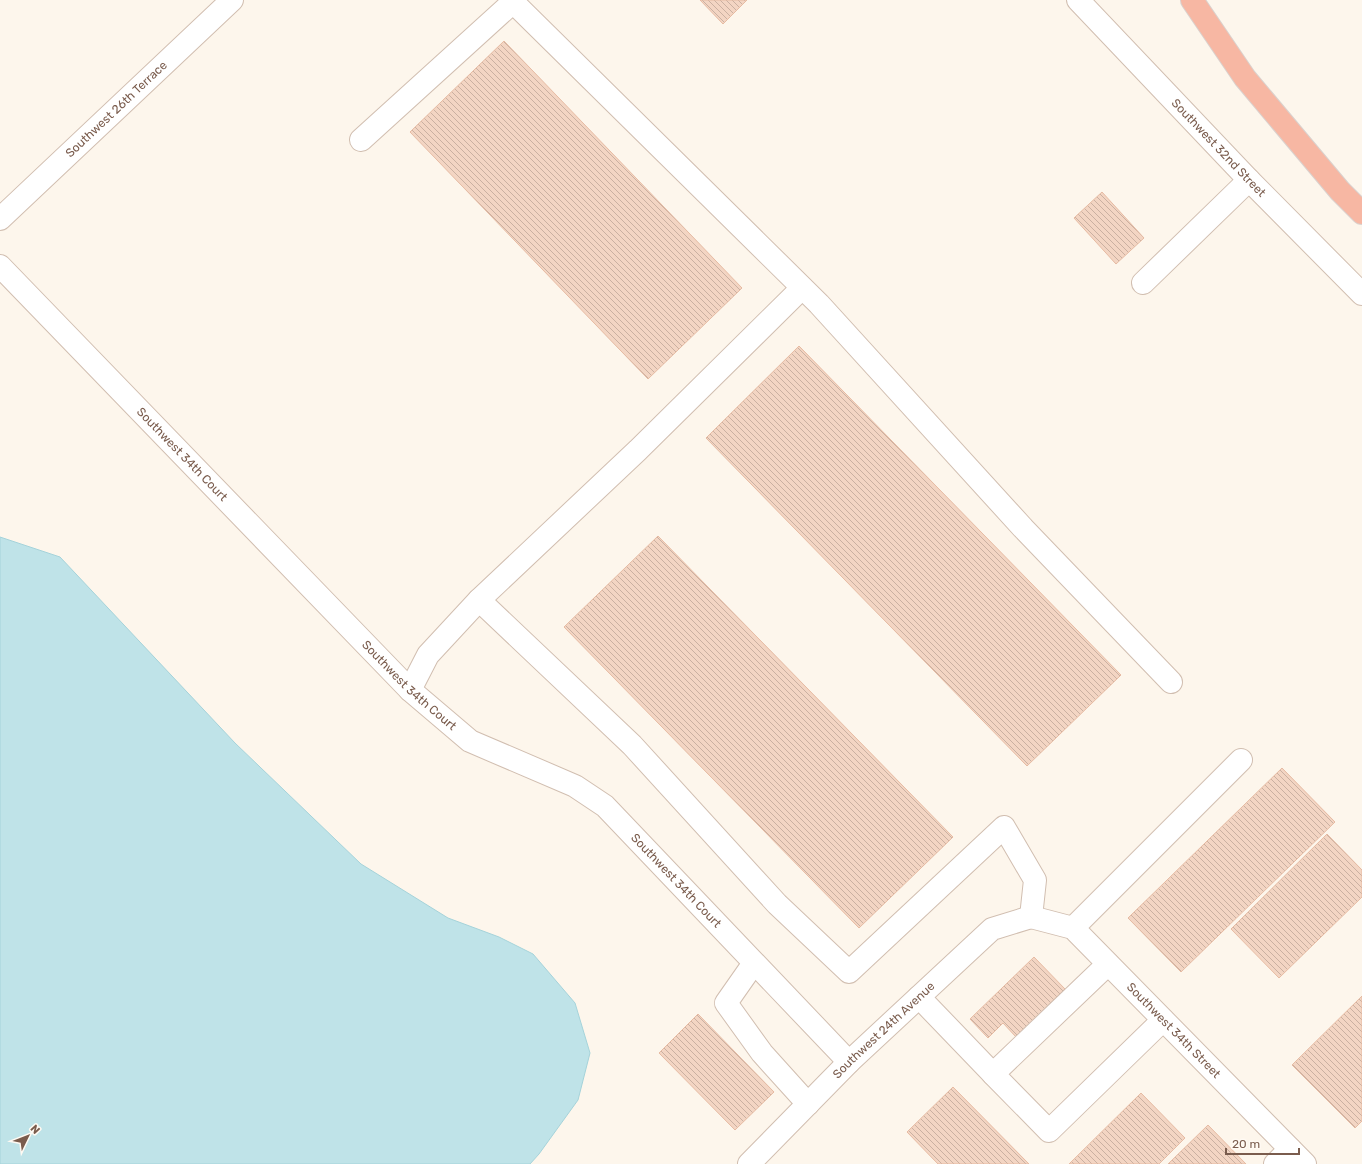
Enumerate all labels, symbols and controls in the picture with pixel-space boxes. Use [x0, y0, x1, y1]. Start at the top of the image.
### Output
street label: Southwest 26th Terrace [63, 58, 170, 160]
street label: Southwest 32nd Street [1169, 96, 1269, 200]
street label: Southwest 34th Court [134, 405, 231, 504]
street label: Southwest 34th Court [359, 638, 459, 733]
street label: Southwest 34th Court [628, 831, 724, 931]
street label: Southwest 24th Avenue [830, 979, 938, 1081]
street label: Southwest 34th Street [1124, 980, 1224, 1081]
north arrow [8, 1116, 48, 1156]
text: N [27, 1122, 42, 1137]
scale bar [1226, 1130, 1299, 1156]
text: 20 m [1232, 1137, 1260, 1151]

